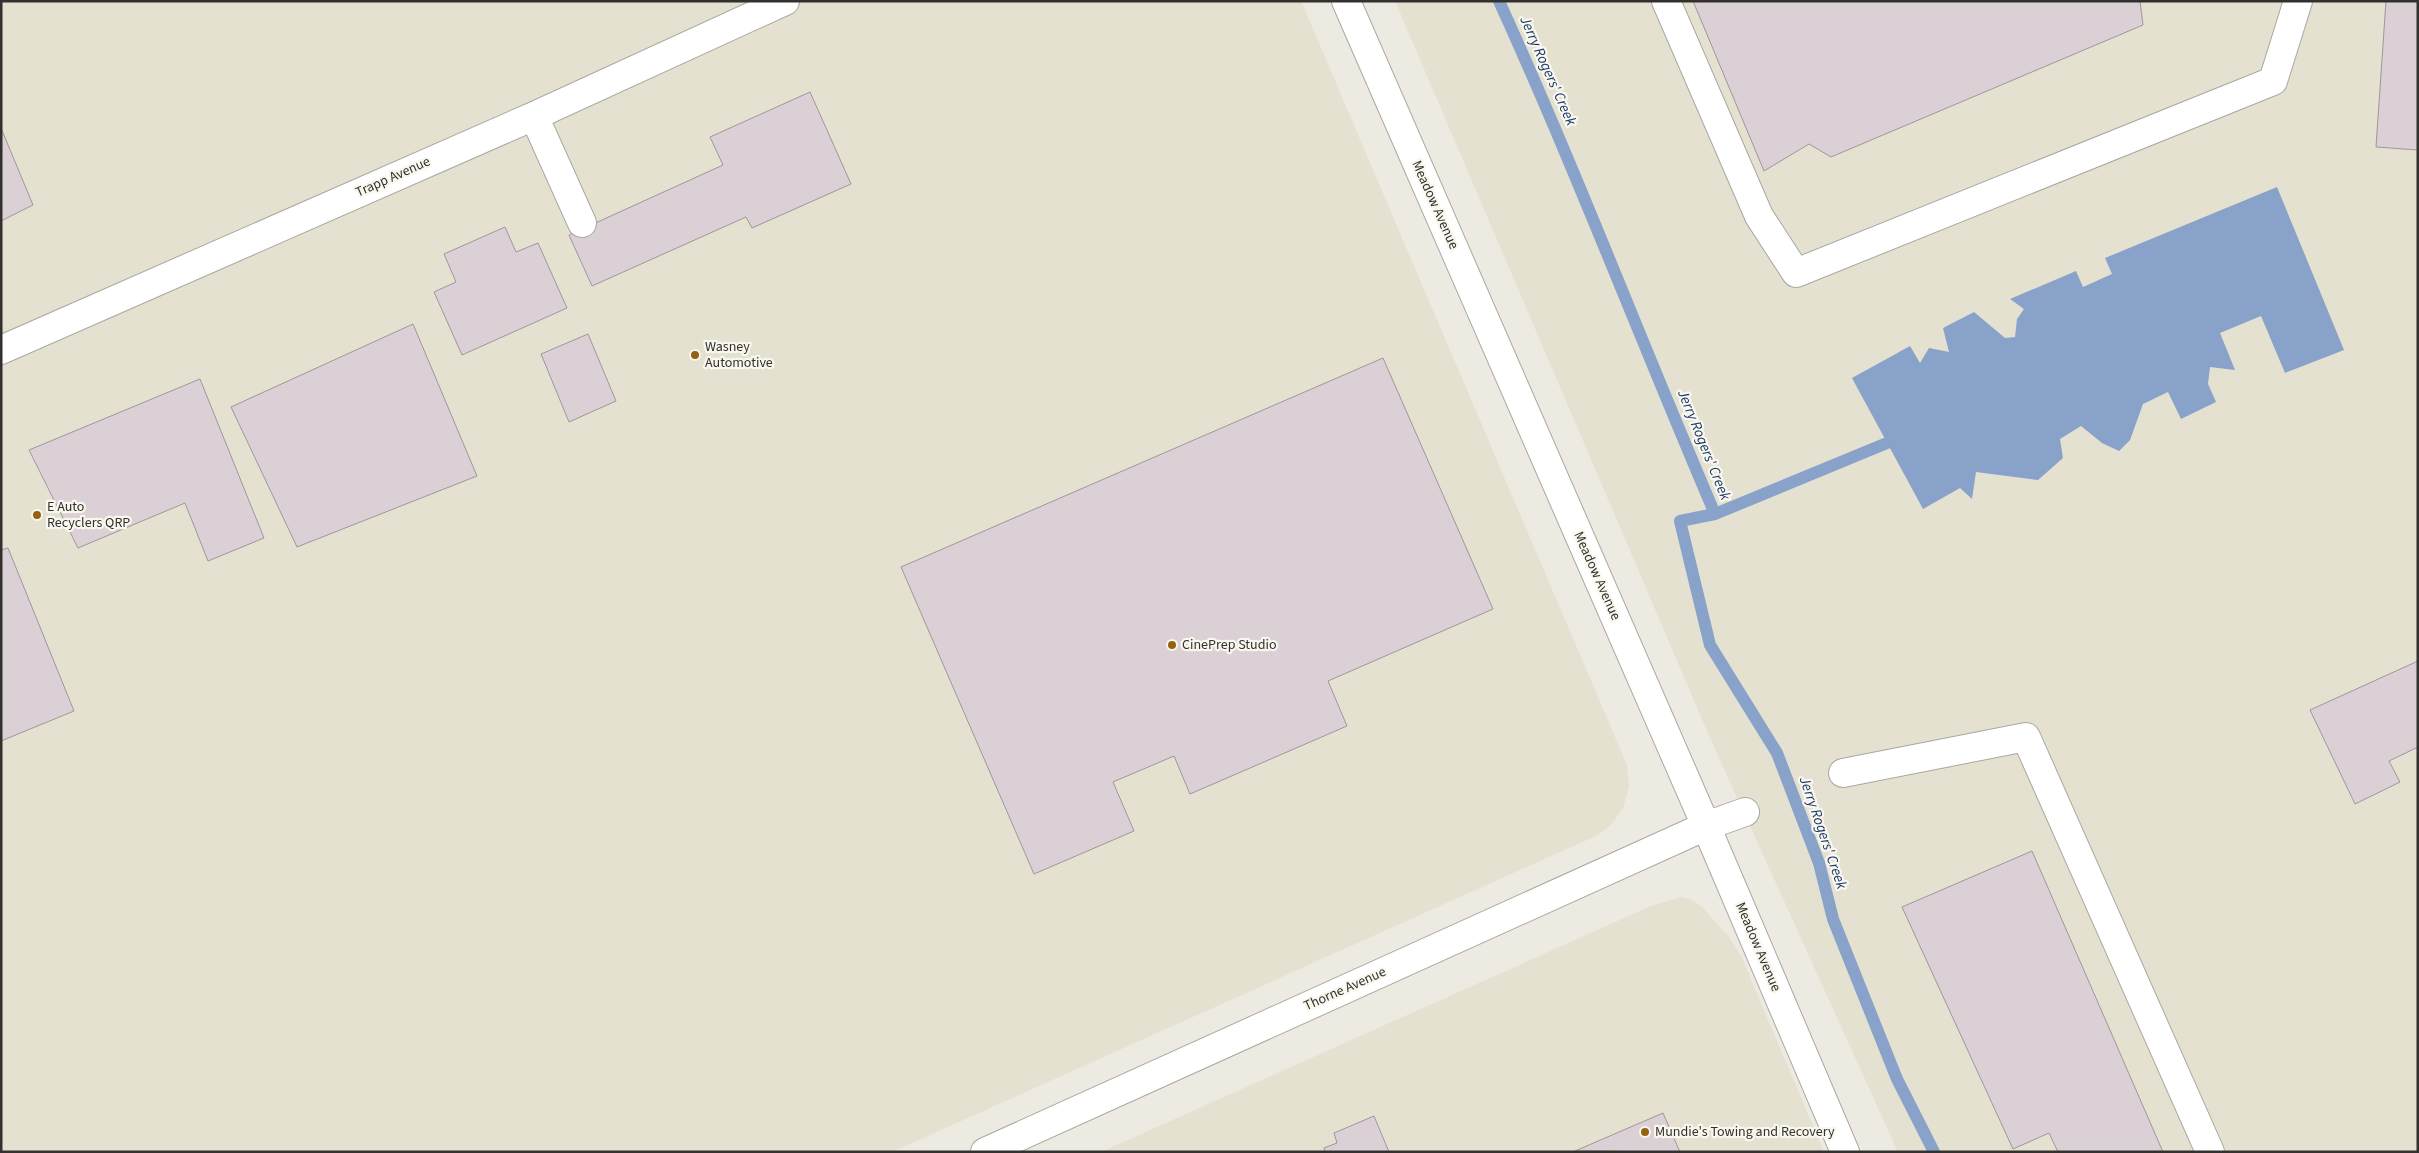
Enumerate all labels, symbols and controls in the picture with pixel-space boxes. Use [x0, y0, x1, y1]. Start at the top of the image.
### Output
water label: Jerry Rogers' Creek [1514, 12, 1582, 130]
street label: Trapp Avenue [352, 152, 434, 202]
street label: Meadow Avenue [1406, 157, 1464, 253]
place label: Wasney Automotive [705, 337, 773, 373]
marker: Wasney Automotive [689, 349, 701, 361]
water label: Jerry Rogers' Creek [1672, 386, 1736, 504]
place label: E Auto Recyclers QRP [47, 497, 130, 533]
marker: E Auto Recyclers QRP [31, 509, 43, 521]
street label: Meadow Avenue [1568, 528, 1626, 624]
place label: CinePrep Studio [1182, 635, 1277, 655]
marker: CinePrep Studio [1166, 639, 1178, 651]
water label: Jerry Rogers' Creek [1794, 773, 1852, 893]
street label: Meadow Avenue [1730, 899, 1786, 995]
street label: Thorne Avenue [1301, 962, 1389, 1016]
place label: Mundie's Towing and Recovery [1655, 1122, 1835, 1142]
marker: Mundie's Towing and Recovery [1639, 1126, 1651, 1138]

